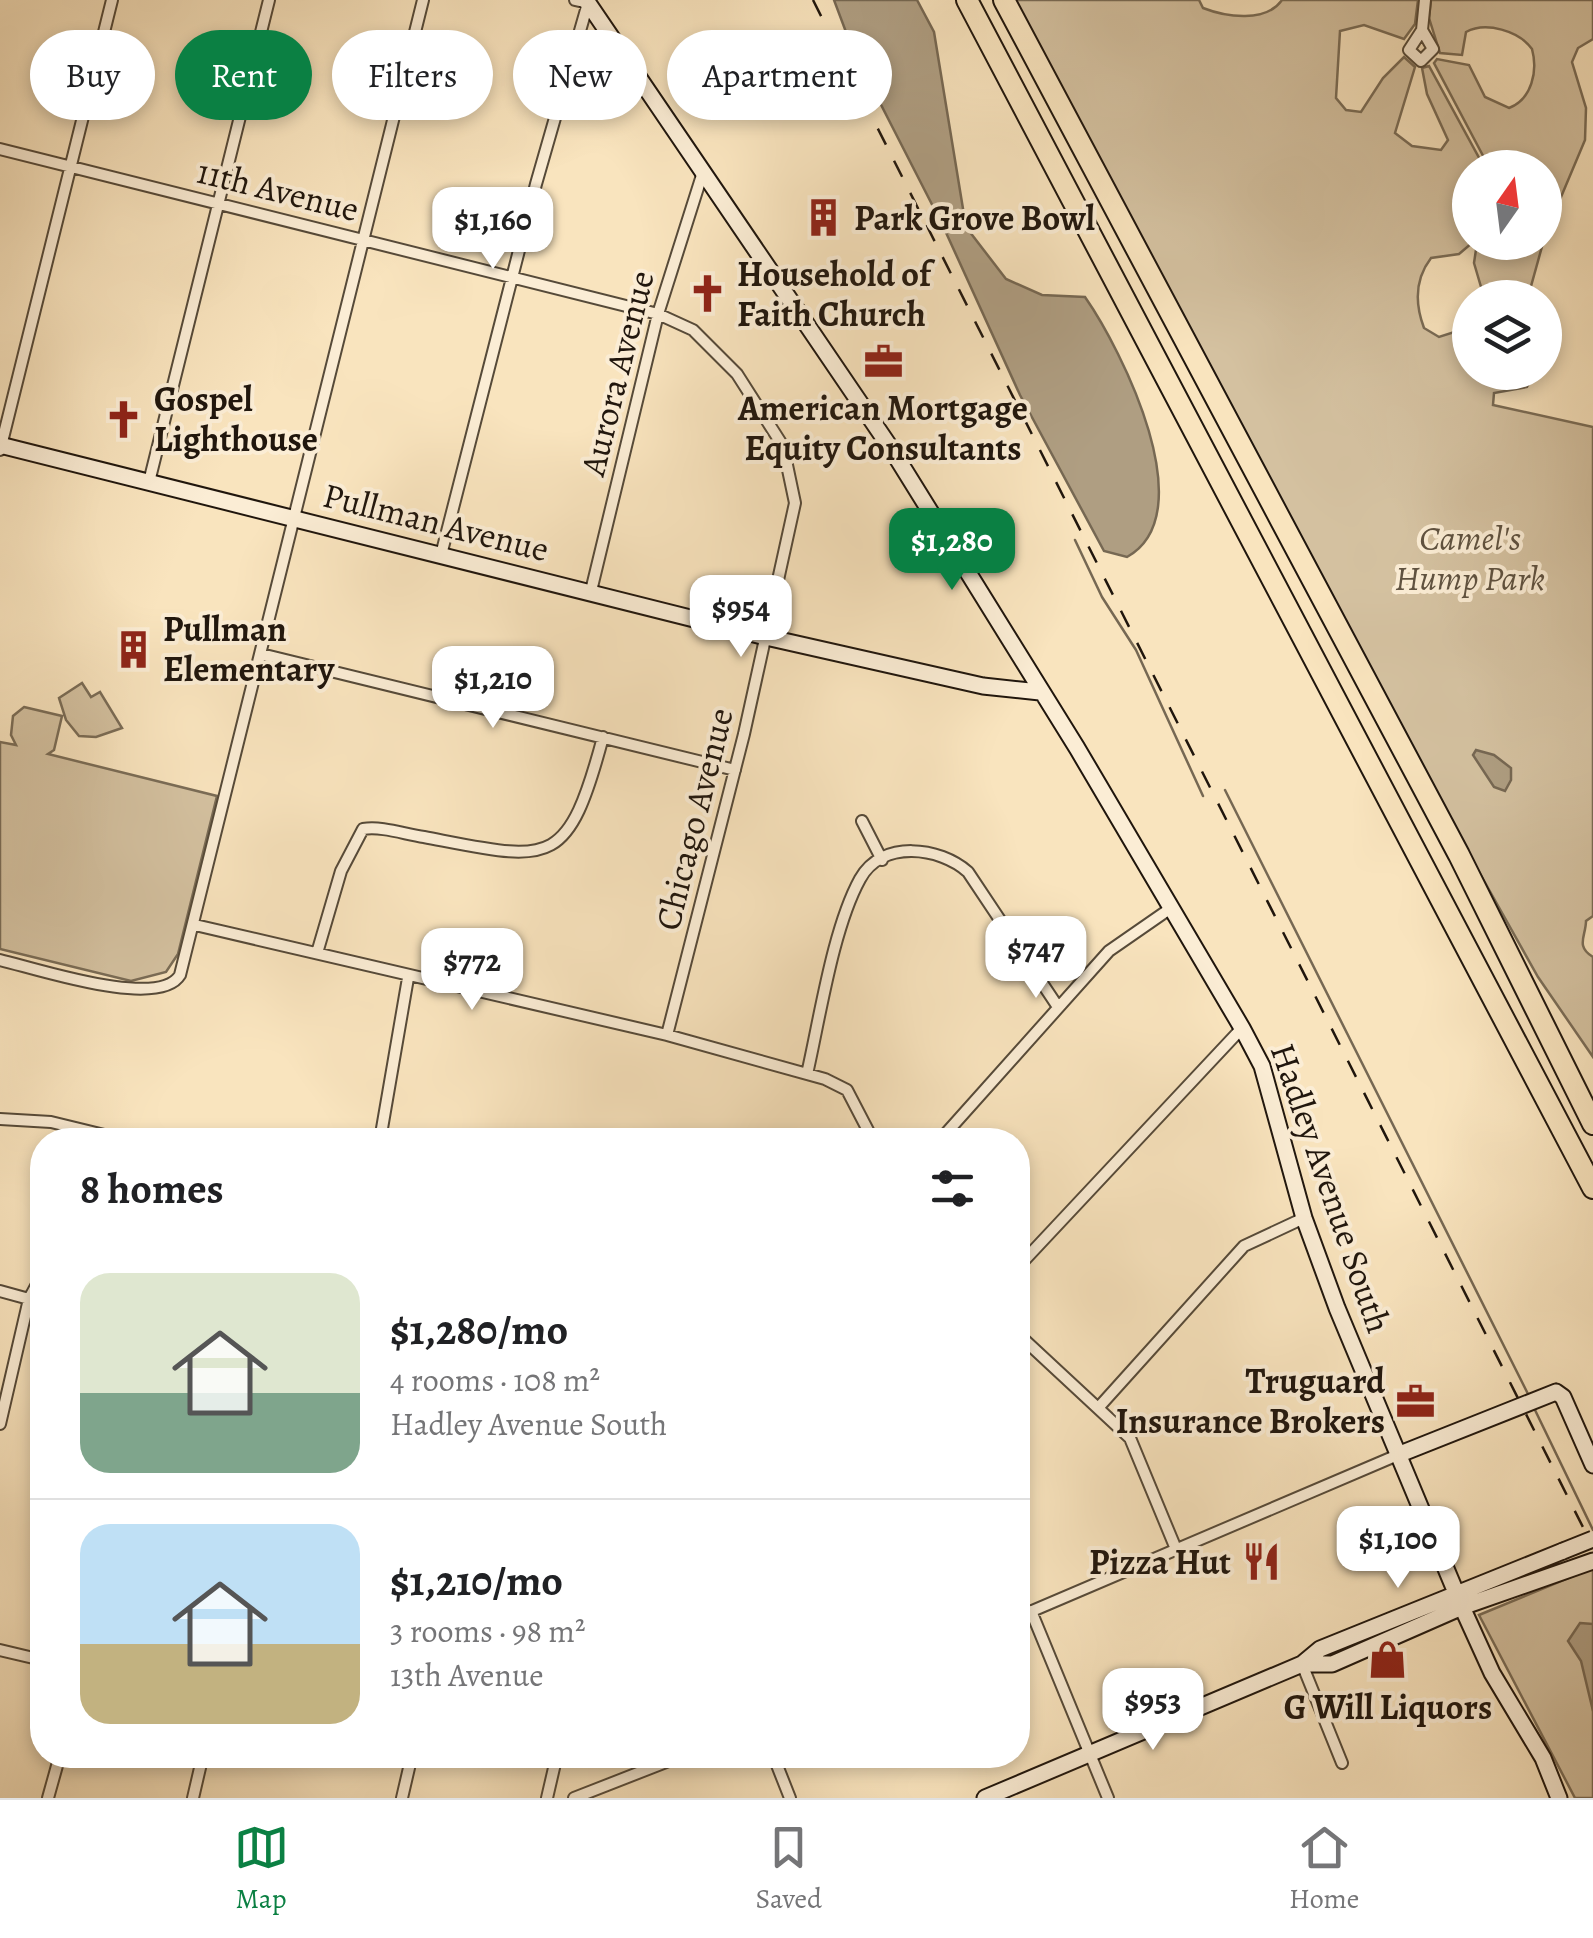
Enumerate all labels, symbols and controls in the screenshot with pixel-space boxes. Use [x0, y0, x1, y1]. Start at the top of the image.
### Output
chip: Buy [30, 30, 155, 120]
chip: Rent [175, 30, 312, 120]
chip: Filters [332, 30, 493, 120]
chip: New [513, 30, 647, 120]
chip: Apartment [667, 30, 892, 120]
street label: 11th Avenue [192, 147, 364, 233]
north arrow [1452, 150, 1562, 260]
map controls [1452, 150, 1562, 390]
pin: $1,160 [412, 187, 574, 272]
place label: Park Grove Bowl [854, 194, 1095, 242]
text: $1,160 [454, 197, 532, 241]
building icon: Park Grove Bowl [803, 197, 845, 239]
place label: Household of Faith Church [737, 250, 936, 338]
street label: Aurora Avenue [568, 265, 666, 482]
church icon: Household of Faith Church [686, 273, 728, 315]
button: layers [1452, 280, 1562, 390]
office icon: American Mortgage Equity Consultants [862, 340, 904, 382]
place label: Gospel Lighthouse [154, 375, 318, 463]
place label: American Mortgage Equity Consultants [737, 384, 1028, 472]
church icon: Gospel Lighthouse [103, 398, 145, 440]
street label: Pullman Avenue [318, 471, 554, 573]
pin: $1,280 [871, 508, 1033, 593]
park label: Camel's Hump Park [1395, 514, 1545, 602]
text: $1,280 [911, 518, 993, 562]
pin: $954 [682, 575, 800, 660]
text: $954 [712, 585, 770, 629]
place label: Pullman Elementary [163, 605, 335, 693]
building icon: Pullman Elementary [112, 628, 154, 670]
pin: $1,210 [412, 646, 574, 731]
text: $1,210 [454, 656, 532, 700]
street label: Chicago Avenue [643, 703, 745, 935]
pin: $747 [977, 916, 1095, 1001]
text: $747 [1007, 926, 1065, 970]
pin: $772 [413, 928, 531, 1013]
text: $772 [443, 938, 501, 982]
street label: Hadley Avenue South [1259, 1037, 1403, 1339]
text: 8 homes [80, 1160, 224, 1217]
icon: filters [925, 1161, 980, 1216]
text: $1,280/mo [390, 1301, 568, 1358]
icon: home [160, 1313, 280, 1433]
place label: Truguard Insurance Brokers [1116, 1357, 1385, 1445]
text: 4 rooms · 108 m² [390, 1358, 600, 1402]
office icon: Truguard Insurance Brokers [1394, 1380, 1436, 1422]
text: Hadley Avenue South [390, 1402, 667, 1446]
pin: $1,100 [1317, 1506, 1479, 1591]
text: $1,100 [1359, 1516, 1437, 1560]
place label: Pizza Hut [1089, 1538, 1231, 1586]
restaurant icon: Pizza Hut [1240, 1541, 1282, 1583]
text: $1,210/mo [390, 1552, 563, 1609]
icon: home [160, 1564, 280, 1684]
text: 3 rooms · 98 m² [390, 1609, 586, 1653]
shop icon: G Will Liquors [1367, 1639, 1409, 1681]
text: 13th Avenue [390, 1653, 544, 1697]
pin: $953 [1094, 1668, 1212, 1753]
text: $953 [1124, 1678, 1182, 1722]
place label: G Will Liquors [1284, 1683, 1492, 1731]
tab: Map [234, 1820, 289, 1918]
tab: Saved [756, 1820, 822, 1918]
tab: Home [1289, 1820, 1359, 1918]

